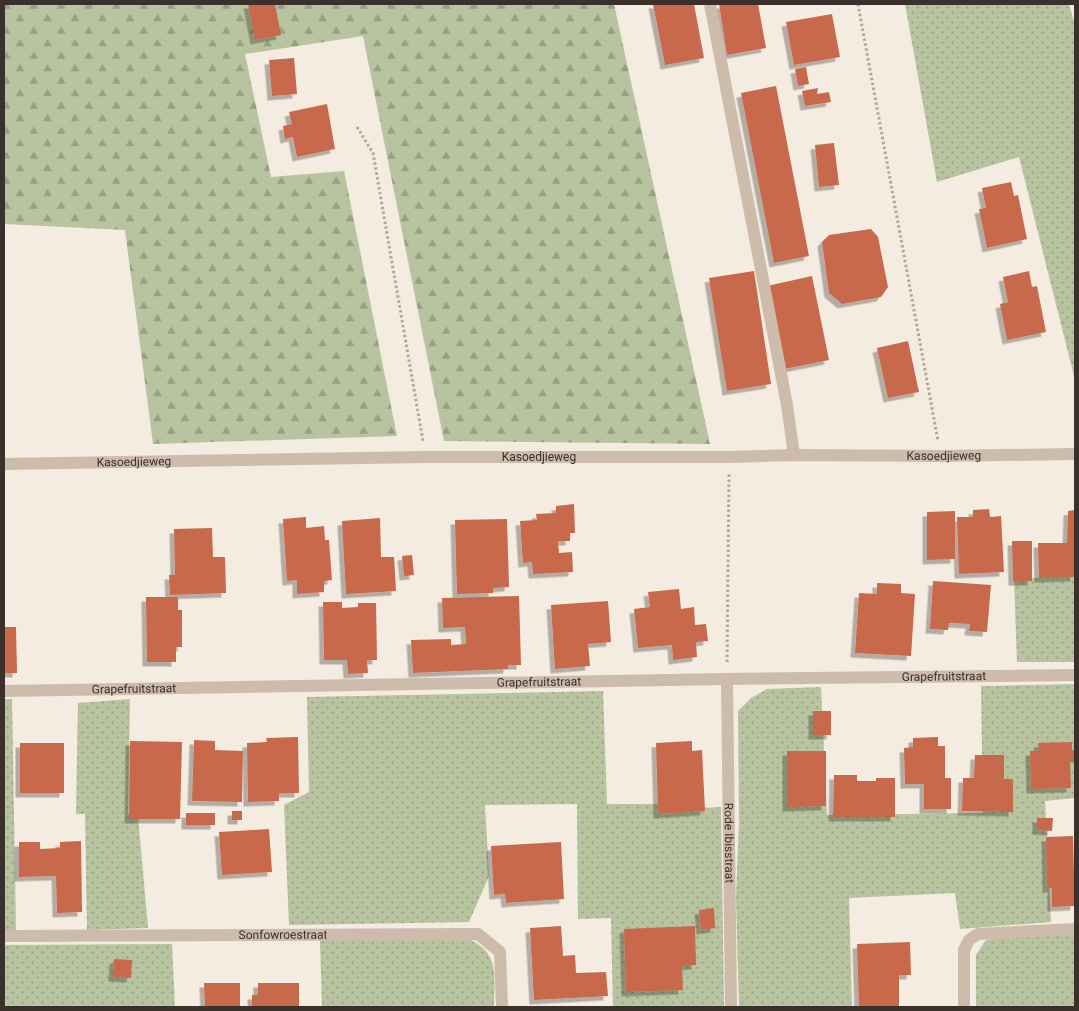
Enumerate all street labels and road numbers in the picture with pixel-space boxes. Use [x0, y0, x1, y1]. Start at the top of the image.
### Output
street label: Kasoedjieweg [907, 448, 981, 463]
street label: Kasoedjieweg [502, 450, 576, 464]
street label: Kasoedjieweg [97, 454, 171, 469]
street label: Grapefruitstraat [902, 669, 986, 684]
street label: Grapefruitstraat [497, 674, 581, 690]
street label: Grapefruitstraat [92, 681, 176, 697]
street label: Rode Ibisstraat [722, 803, 736, 883]
street label: Sonfowroestraat [239, 928, 327, 942]

